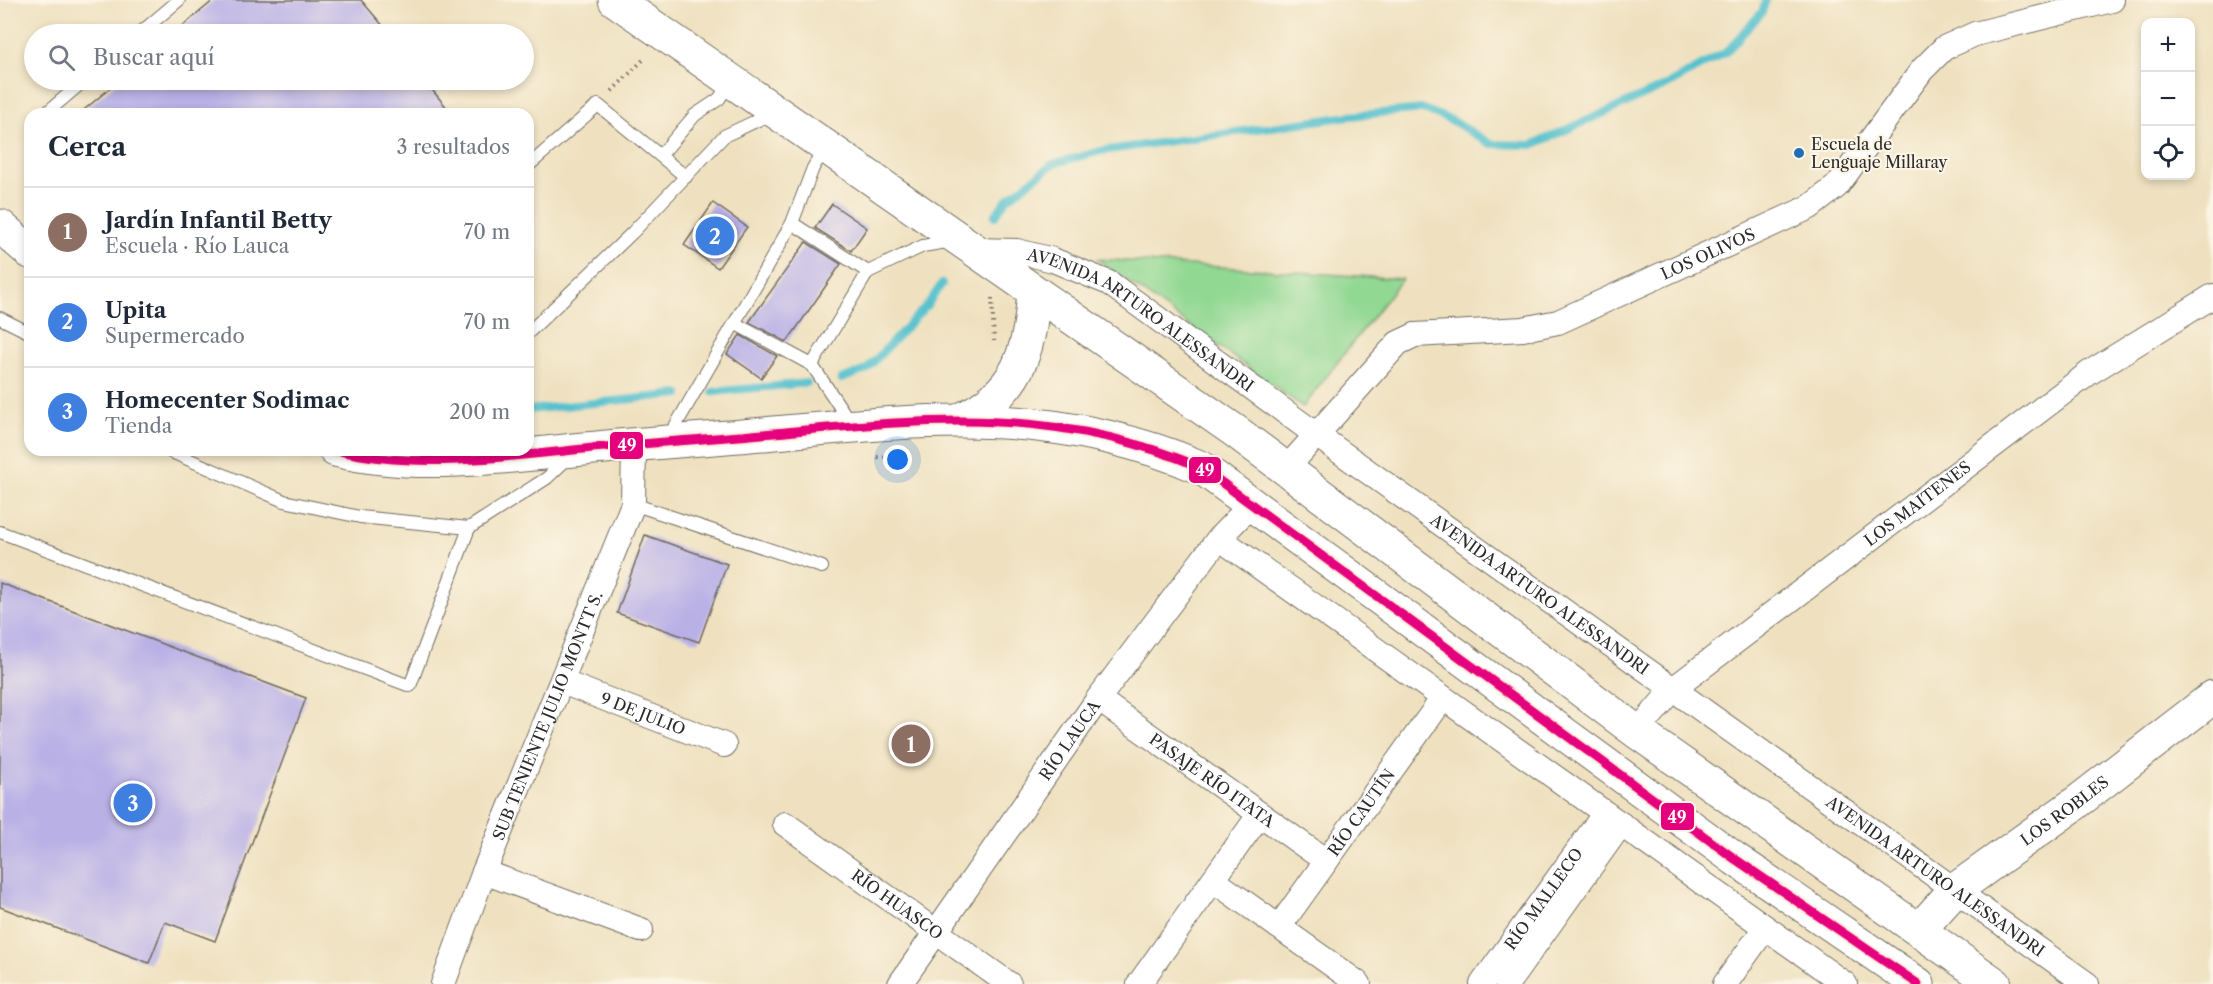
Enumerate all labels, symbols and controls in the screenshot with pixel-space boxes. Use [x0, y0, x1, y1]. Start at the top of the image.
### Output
map controls [2141, 18, 2195, 180]
button: + [2141, 18, 2195, 72]
search box [24, 24, 534, 90]
icon: search [45, 41, 78, 74]
text: Buscar aquí [93, 44, 215, 71]
button: − [2141, 72, 2195, 126]
button: locate [2141, 126, 2195, 180]
text: Cerca [48, 131, 126, 163]
place label: Escuela de Lenguaje Millaray [1811, 134, 1949, 172]
text: 3 resultados [397, 135, 510, 159]
marker: Escuela de Lenguaje Millaray [1792, 146, 1806, 160]
text: Jardín Infantil Betty [105, 207, 332, 234]
pin: 2 [696, 214, 734, 258]
text: 1 [63, 220, 72, 244]
text: 70 m [464, 220, 510, 244]
street label: LOS OLIVOS [1658, 223, 1758, 284]
text: Escuela · Río Lauca [105, 234, 289, 258]
street label: AVENIDA ARTURO ALESSANDRI [1024, 244, 1258, 396]
text: Upita [105, 297, 167, 324]
text: 2 [62, 310, 73, 334]
text: 70 m [464, 310, 510, 334]
text: Supermercado [105, 324, 245, 348]
text: Homecenter Sodimac [105, 387, 349, 414]
text: 3 [62, 400, 73, 424]
text: 200 m [449, 400, 510, 424]
text: Tienda [105, 414, 172, 438]
line badge: 49 [609, 431, 644, 460]
text: 49 [617, 435, 637, 455]
your location [883, 445, 912, 474]
line badge: 49 [1188, 456, 1222, 484]
street label: LOS MAITENES [1860, 456, 1975, 550]
text: 49 [1195, 460, 1215, 480]
street label: AVENIDA ARTURO ALESSANDRI [1426, 509, 1653, 679]
street label: SUB TENIENTE JULIO MONTT S. [488, 588, 607, 843]
street label: 9 DE JULIO [598, 688, 688, 739]
street label: RÍO LAUCA [1035, 695, 1105, 784]
pin: 1 [892, 722, 930, 766]
street label: PASAJE RÍO ITATA [1146, 729, 1280, 832]
street label: RÍO CAUTÍN [1323, 765, 1399, 860]
street label: LOS ROBLES [2016, 772, 2113, 850]
pin: 3 [114, 780, 152, 826]
street label: AVENIDA ARTURO ALESSANDRI [1822, 791, 2049, 961]
line badge: 49 [1660, 802, 1695, 831]
text: 49 [1667, 807, 1687, 827]
street label: RÍO MALLECO [1500, 844, 1587, 954]
street label: RÍO HUASCO [848, 865, 947, 944]

